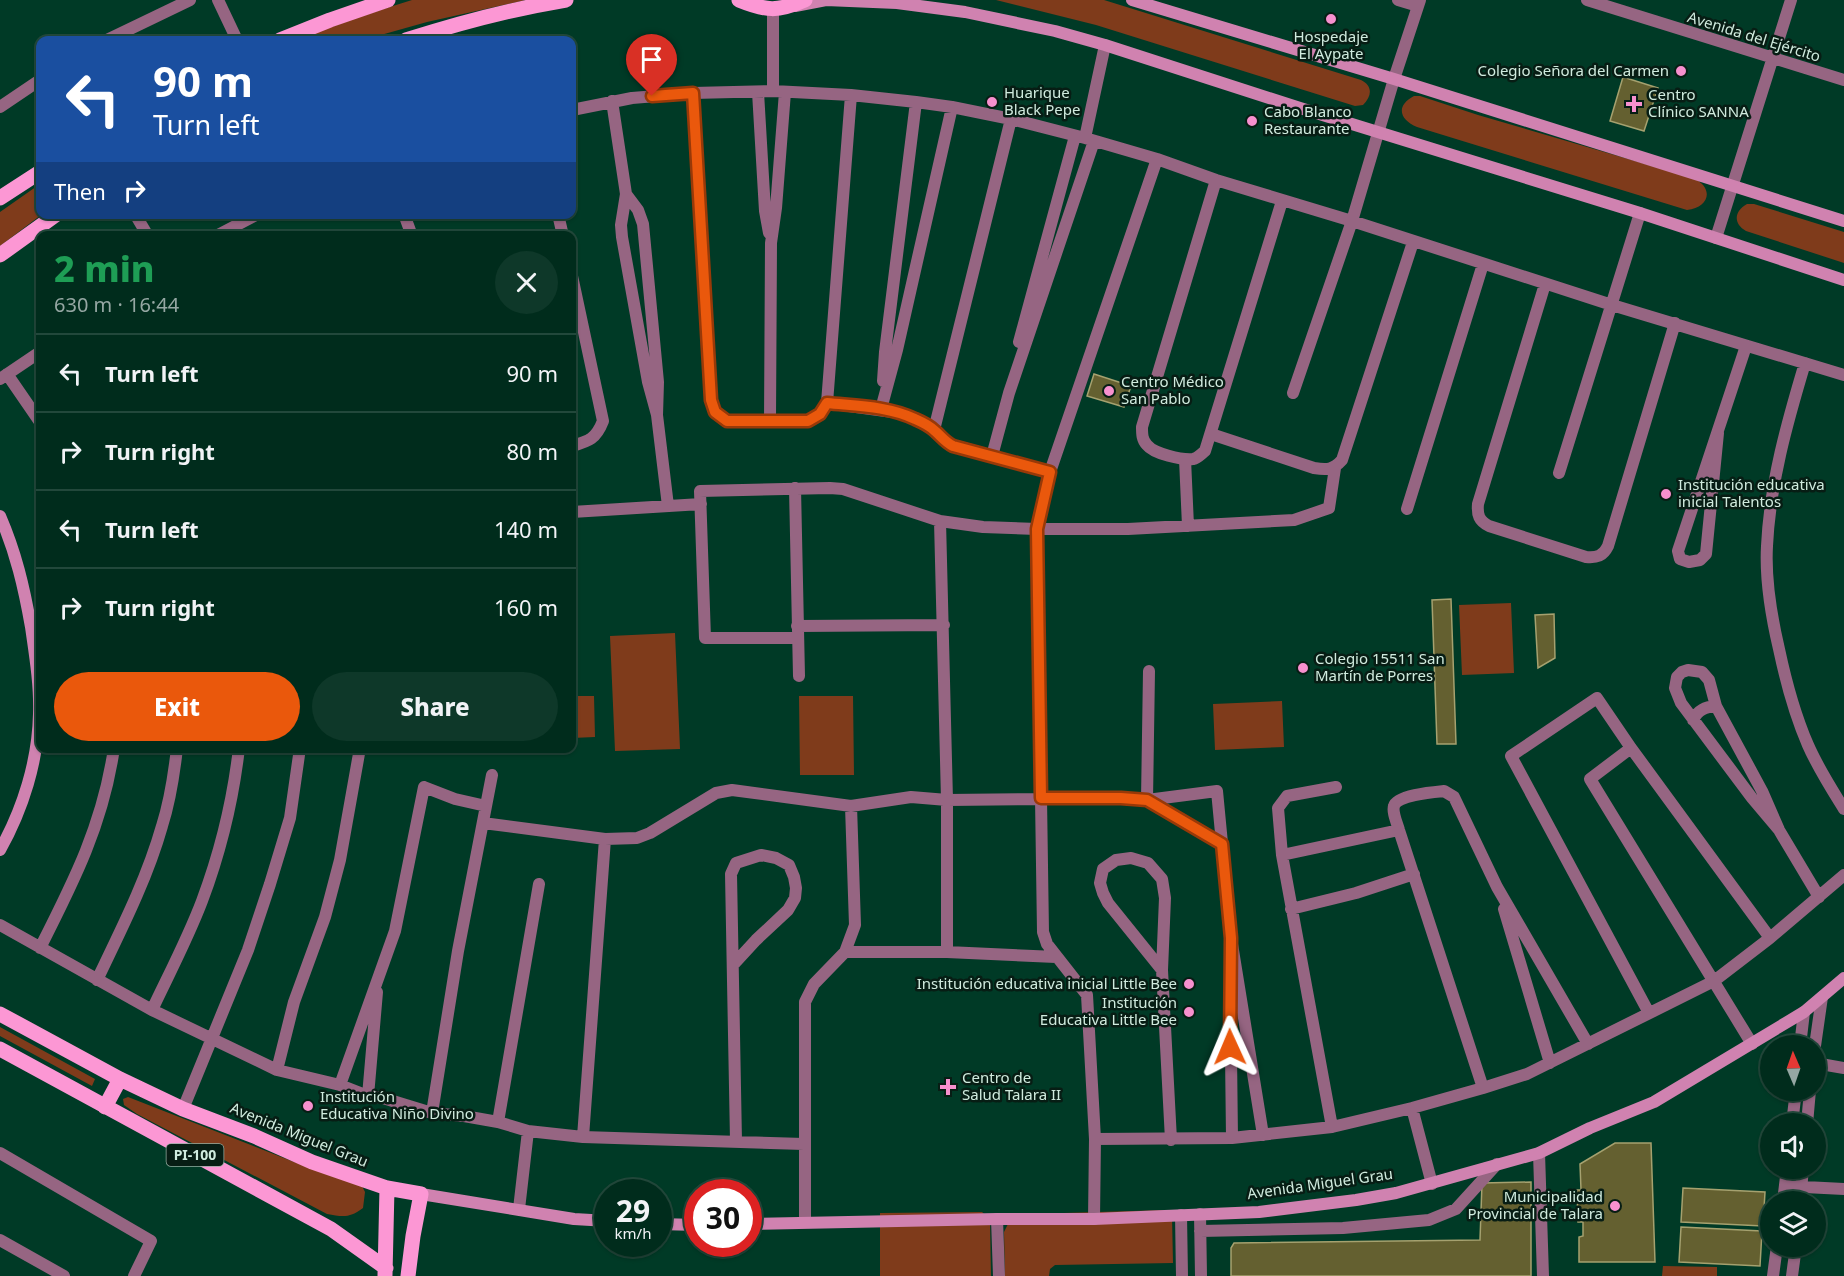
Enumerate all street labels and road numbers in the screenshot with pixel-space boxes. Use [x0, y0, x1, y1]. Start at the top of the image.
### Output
street label: Avenida del Ejército [1685, 6, 1823, 66]
street label: Avenida Miguel Grau [227, 1097, 371, 1171]
road number: PI-100 [166, 1144, 224, 1166]
street label: Avenida Miguel Grau [1246, 1163, 1394, 1203]

